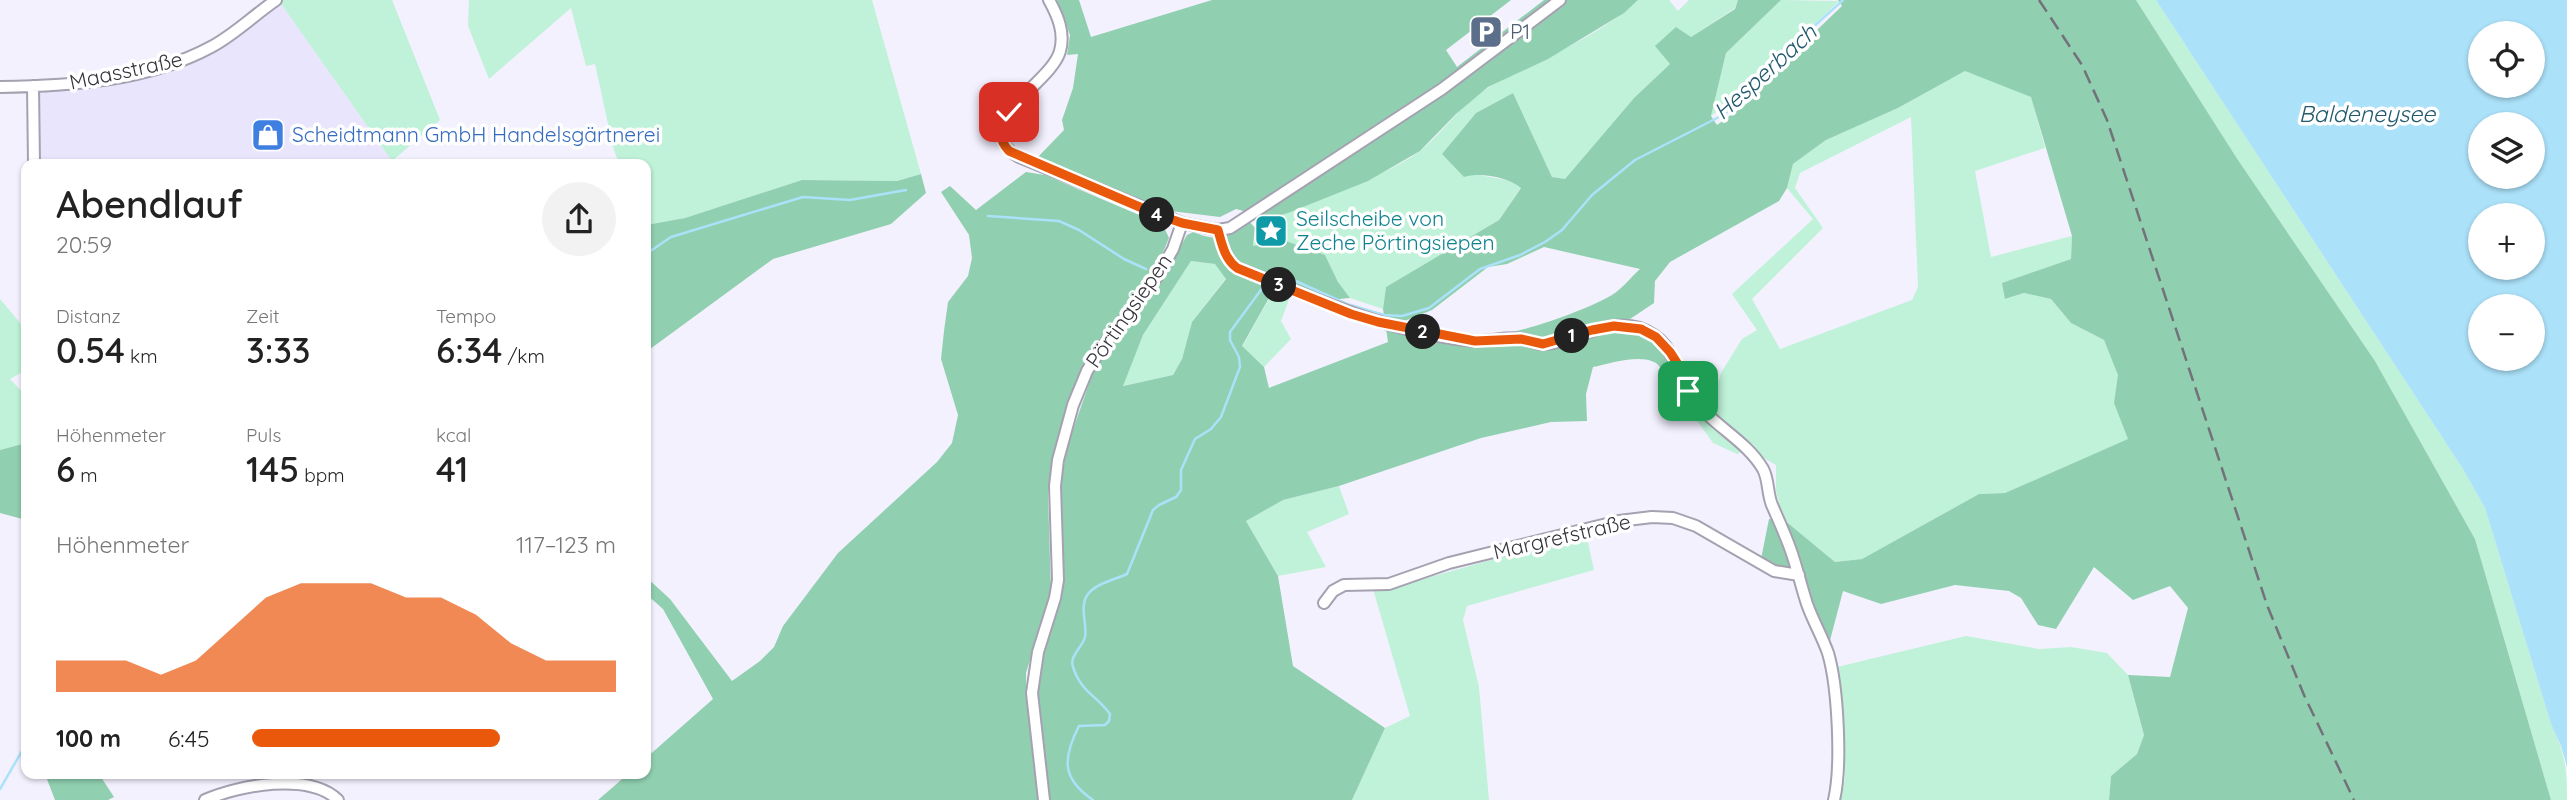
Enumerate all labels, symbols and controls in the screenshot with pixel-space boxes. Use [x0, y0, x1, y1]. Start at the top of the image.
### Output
parking icon: P1 [1467, 13, 1505, 51]
water label: Hesperbach [1707, 17, 1823, 126]
place label: P1 [1510, 18, 1530, 44]
map controls [2468, 21, 2545, 371]
button: locate [2468, 21, 2545, 98]
street label: Maasstraße [67, 45, 185, 95]
pin [979, 82, 1039, 142]
icon: check [990, 93, 1028, 131]
water label: Baldeneysee [2299, 99, 2436, 128]
button: layers [2468, 112, 2545, 189]
shop icon: Scheidtmann GmbH Handelsgärtnerei [249, 116, 287, 154]
place label: Scheidtmann GmbH Handelsgärtnerei [292, 121, 660, 147]
text: Abendlauf [56, 180, 243, 228]
button: share [542, 182, 616, 256]
pin: 4 [1140, 198, 1174, 232]
text: 4 [1151, 202, 1162, 226]
button: + [2468, 203, 2545, 280]
place label: Seilscheibe von Zeche Pörtingsiepen [1296, 205, 1495, 255]
place icon: Seilscheibe von Zeche Pörtingsiepen [1252, 212, 1290, 250]
text: 20:59 [56, 230, 112, 259]
street label: Pörtingsiepen [1079, 249, 1177, 372]
pin: 3 [1262, 268, 1296, 302]
text: 3 [1273, 272, 1284, 296]
button: − [2468, 294, 2545, 371]
text: Distanz [56, 304, 121, 328]
text: Zeit [246, 304, 279, 328]
text: Tempo [436, 304, 496, 328]
pin: 2 [1406, 314, 1440, 350]
pin: 1 [1554, 318, 1590, 354]
text: 2 [1417, 319, 1428, 343]
text: 1 [1568, 323, 1575, 347]
text: 0.54 [56, 328, 125, 372]
text: 3:33 [246, 328, 311, 372]
text: 6:34 [436, 328, 502, 372]
text: km [125, 344, 158, 368]
text: /km [502, 344, 545, 368]
pin [1658, 361, 1718, 421]
icon: arrive [1669, 372, 1707, 410]
text: Höhenmeter [56, 423, 166, 447]
text: Puls [246, 423, 281, 447]
text: kcal [436, 423, 471, 447]
text: 6 [56, 447, 75, 491]
text: 145 [246, 447, 299, 491]
text: 41 [436, 447, 469, 491]
text: m [75, 463, 98, 487]
text: bpm [299, 463, 345, 487]
street label: Margrefstraße [1491, 508, 1633, 564]
text: Höhenmeter [56, 530, 189, 559]
text: 117–123 m [516, 530, 616, 559]
text: 100 m [56, 724, 121, 753]
text: 6:45 [168, 724, 210, 753]

